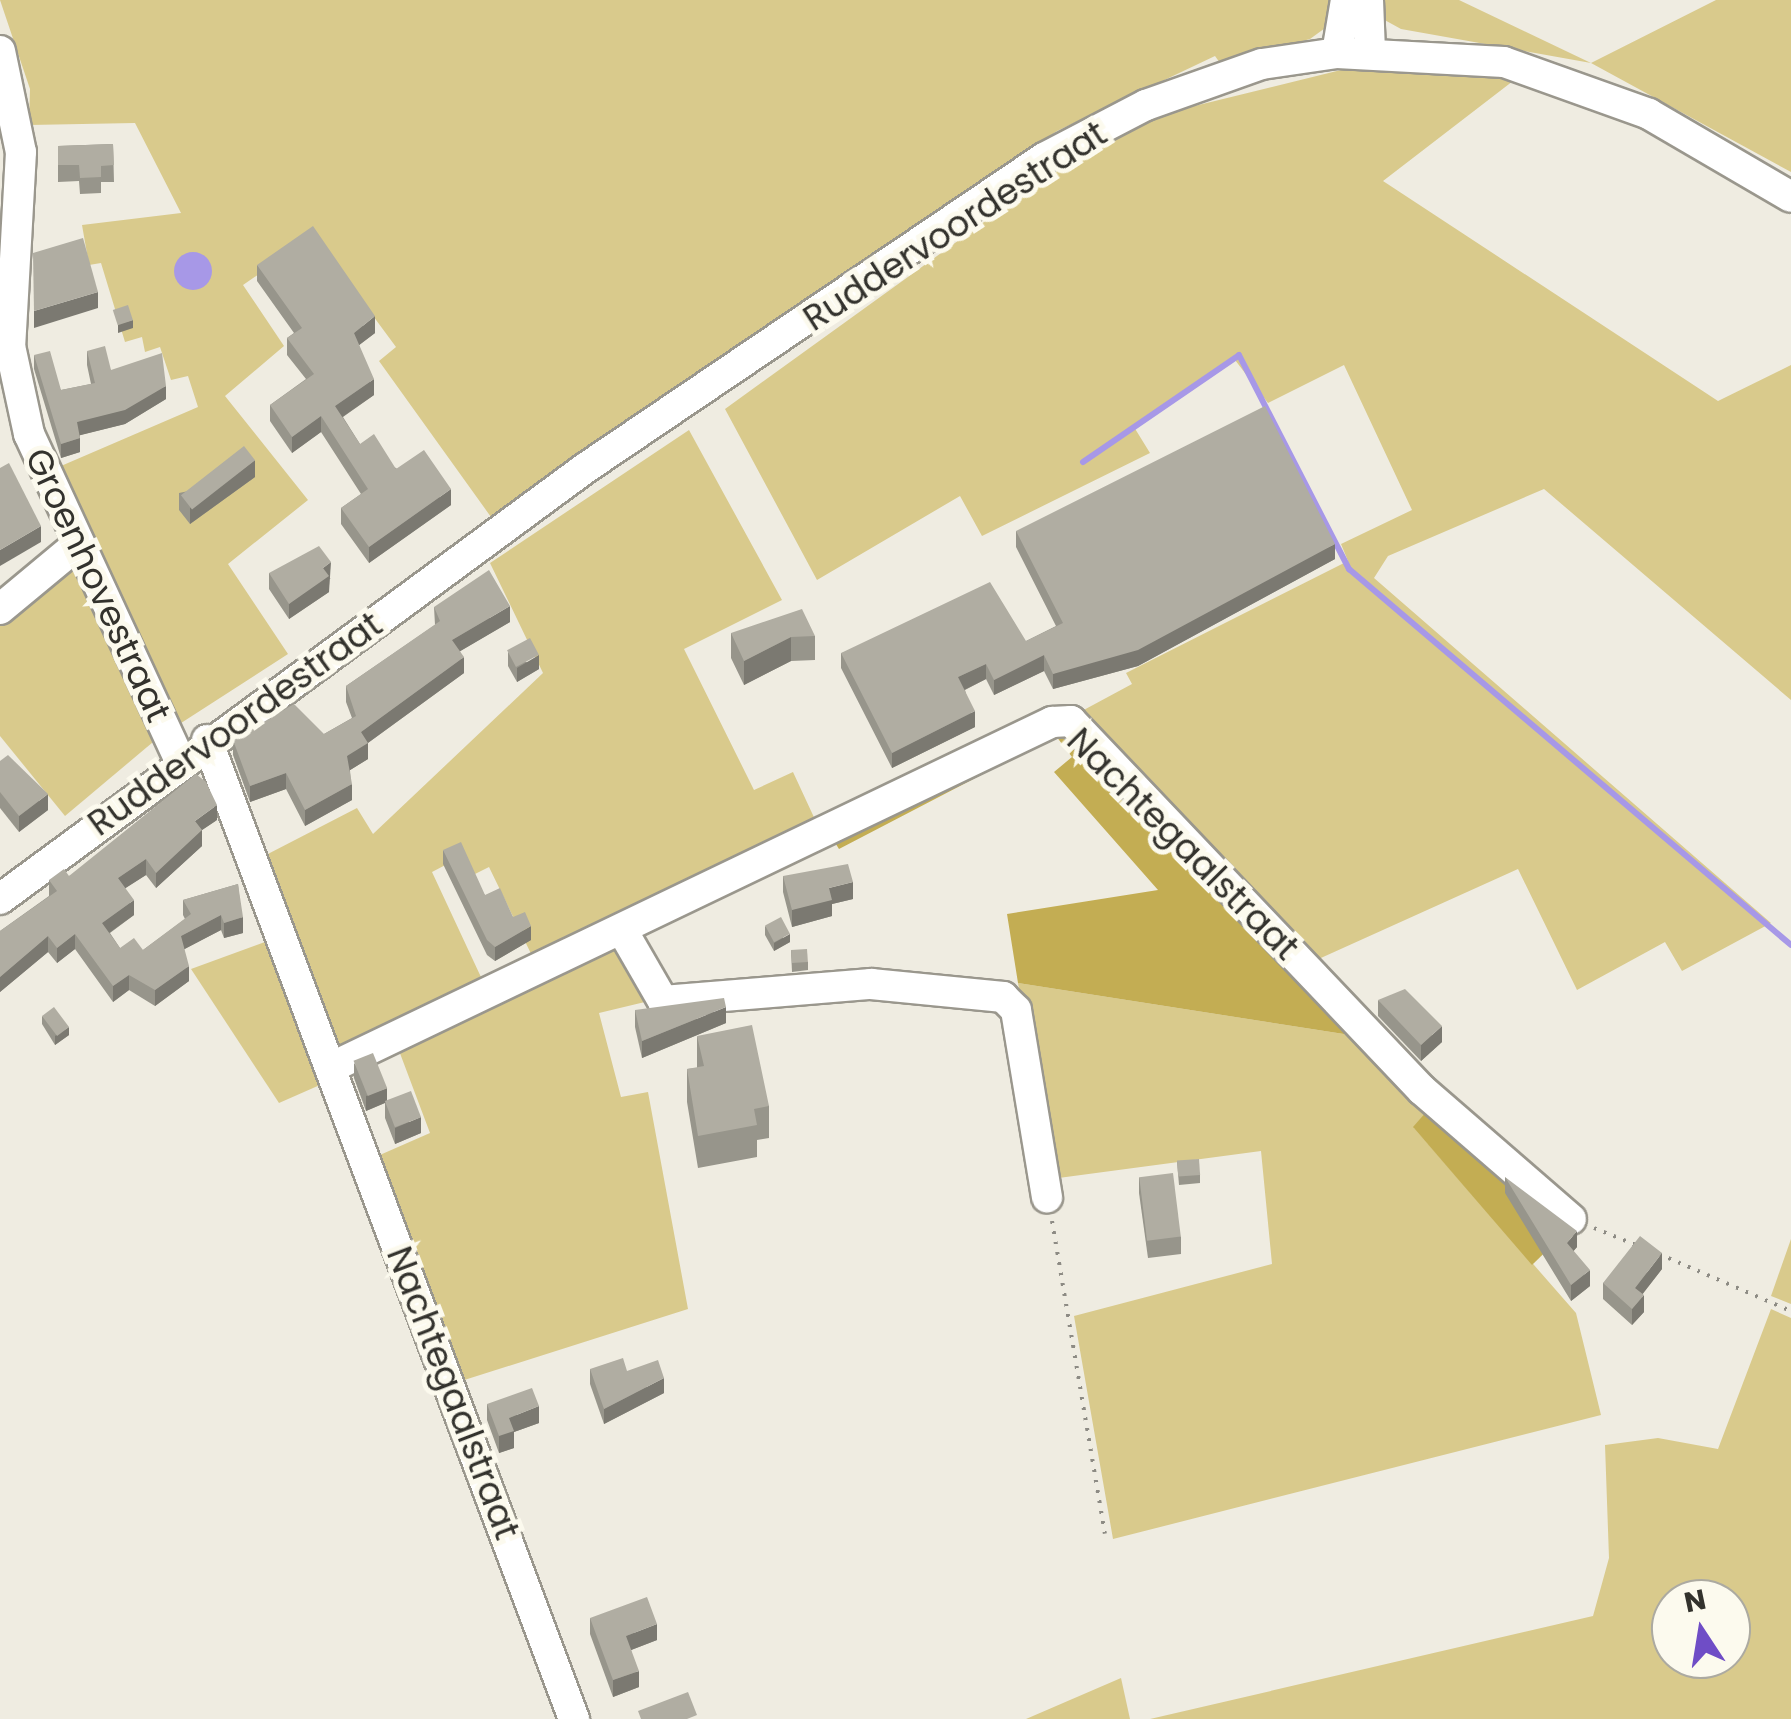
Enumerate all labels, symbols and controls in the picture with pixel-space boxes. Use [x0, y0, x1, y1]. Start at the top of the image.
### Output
street label: Ruddervoordestraat [796, 112, 1114, 340]
street label: Groenhovestraat [16, 442, 180, 728]
street label: Ruddervoordestraat [80, 603, 390, 845]
street label: Nachtegaalstraat [1059, 720, 1307, 968]
street label: Nachtegaalstraat [378, 1241, 528, 1545]
north arrow [1651, 1579, 1751, 1679]
text: N [1681, 1580, 1709, 1622]

